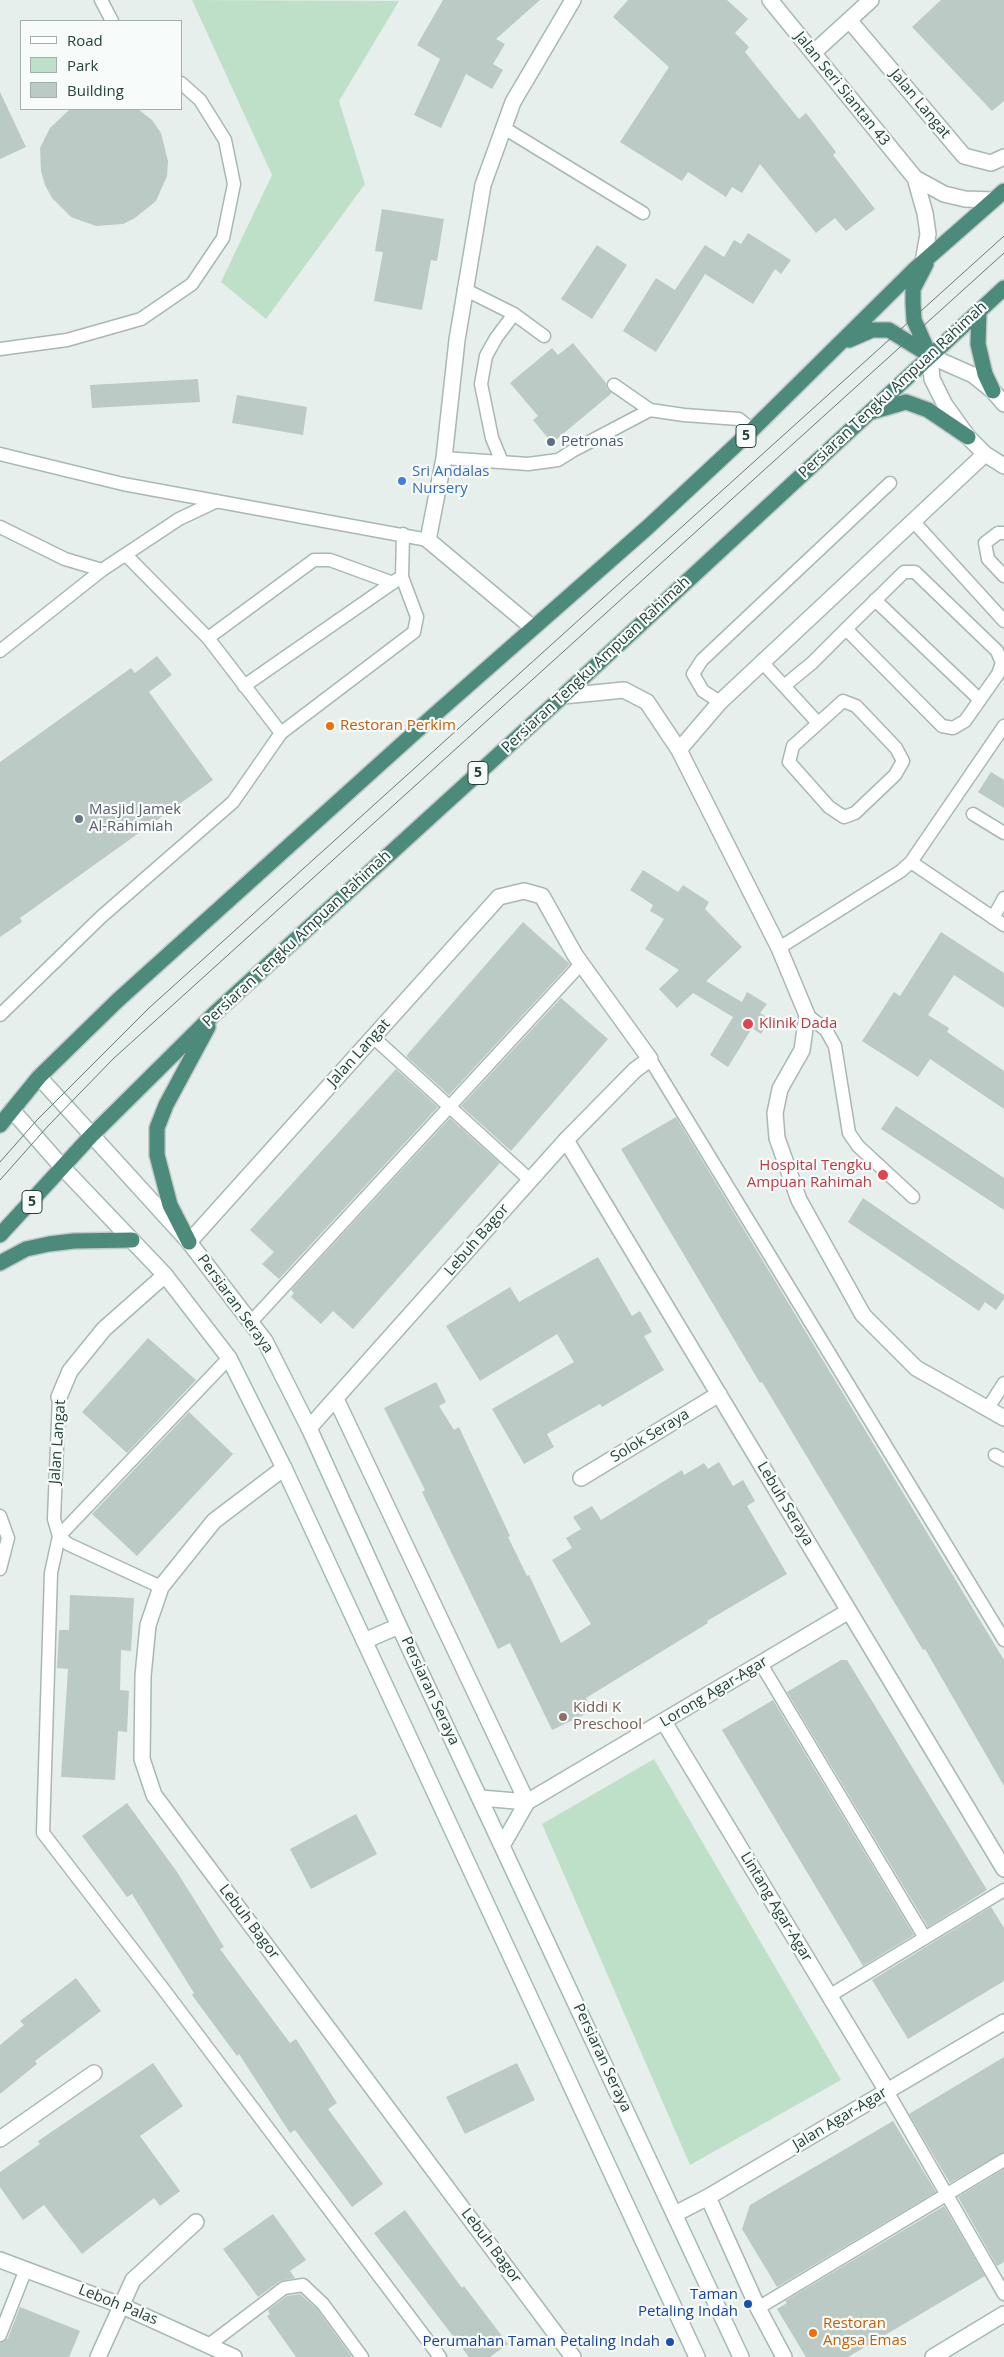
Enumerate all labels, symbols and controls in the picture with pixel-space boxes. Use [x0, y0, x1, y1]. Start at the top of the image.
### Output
legend [20, 20, 182, 110]
street label: Jalan Seri Siantan 43 [790, 28, 894, 150]
text: Road [67, 30, 103, 50]
text: Park [67, 55, 98, 75]
street label: Jalan Langat [886, 66, 954, 142]
text: Building [67, 80, 124, 100]
street label: Persiaran Tengku Ampuan Rahimah [795, 298, 991, 482]
road number: 5 [736, 424, 756, 448]
place label: Petronas [561, 433, 624, 451]
marker: Petronas [545, 436, 557, 448]
place label: Sri Andalas Nursery [412, 463, 490, 498]
marker: Sri Andalas Nursery [396, 475, 408, 487]
street label: Persiaran Tengku Ampuan Rahimah [498, 573, 694, 757]
place label: Restoran Perkim [340, 717, 456, 735]
marker: Restoran Perkim [324, 720, 336, 732]
road number: 5 [468, 761, 488, 784]
place label: Masjid Jamek Al-Rahimiah [89, 801, 181, 836]
marker: Masjid Jamek Al-Rahimiah [73, 813, 85, 825]
street label: Persiaran Tengku Ampuan Rahimah [199, 847, 395, 1031]
street label: Jalan Langat [324, 1015, 394, 1091]
place label: Klinik Dada [759, 1015, 837, 1033]
marker: Klinik Dada [741, 1017, 755, 1031]
place label: Hospital Tengku Ampuan Rahimah [747, 1157, 872, 1192]
marker: Hospital Tengku Ampuan Rahimah [876, 1168, 890, 1182]
road number: 5 [22, 1190, 42, 1214]
street label: Lebuh Bagor [441, 1200, 513, 1280]
street label: Persiaran Seraya [193, 1251, 277, 1357]
street label: Jalan Langat [46, 1399, 70, 1485]
street label: Solok Seraya [607, 1405, 693, 1467]
street label: Lebuh Seraya [753, 1459, 817, 1549]
street label: Persiaran Seraya [397, 1634, 463, 1748]
street label: Lorong Agar-Agar [657, 1653, 771, 1731]
place label: Kiddi K Preschool [573, 1699, 642, 1734]
marker: Kiddi K Preschool [557, 1711, 569, 1723]
street label: Lintang Agar-Agar [736, 1849, 816, 1965]
street label: Lebuh Bagor [215, 1881, 283, 1963]
street label: Persiaran Seraya [569, 2001, 635, 2115]
street label: Jalan Agar-Agar [790, 2084, 890, 2154]
street label: Lebuh Bagor [457, 2205, 525, 2287]
street label: Leboh Palas [76, 2281, 160, 2329]
place label: Taman Petaling Indah [638, 2286, 738, 2321]
marker: Taman Petaling Indah [742, 2298, 754, 2310]
place label: Restoran Angsa Emas [823, 2315, 907, 2350]
marker: Restoran Angsa Emas [807, 2327, 819, 2339]
place label: Perumahan Taman Petaling Indah [422, 2333, 660, 2351]
marker: Perumahan Taman Petaling Indah [664, 2336, 676, 2348]

